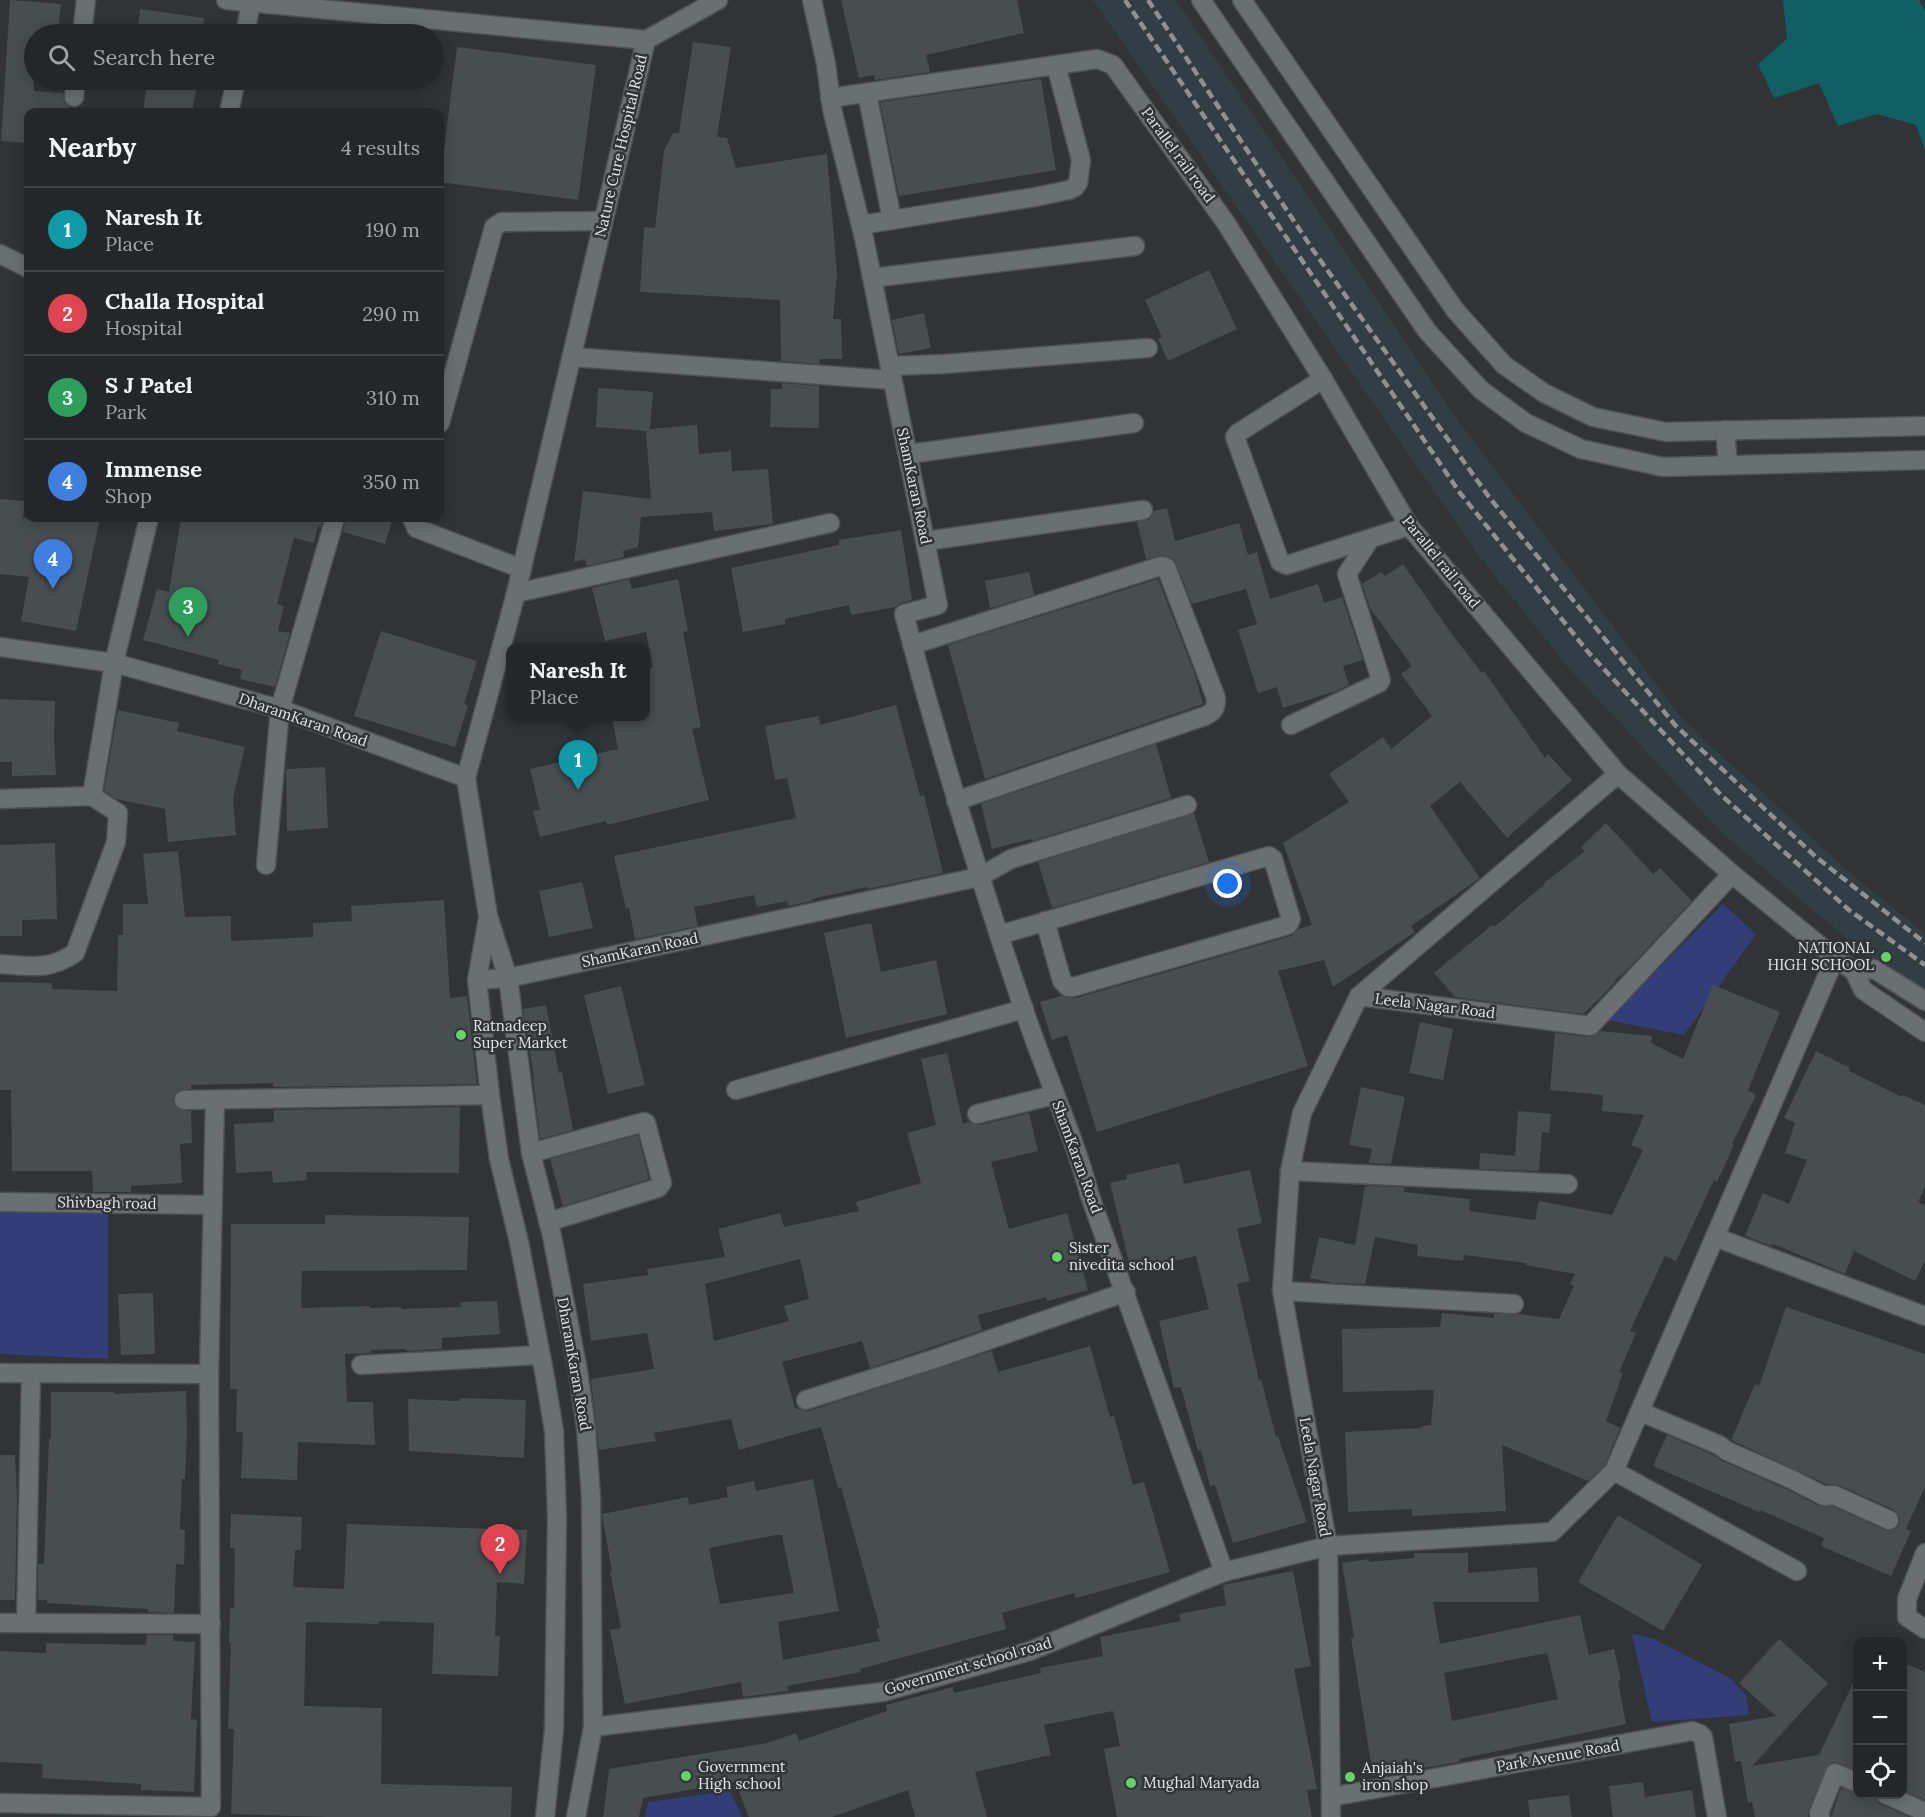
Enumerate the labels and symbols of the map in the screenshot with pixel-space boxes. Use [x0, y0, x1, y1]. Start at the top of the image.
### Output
street label: Nature Cure Hospital Road [590, 53, 651, 239]
street label: Parallel rail road [1137, 103, 1219, 206]
street label: ShamKaran Road [893, 426, 936, 546]
street label: Parallel rail road [1398, 512, 1484, 612]
pin: 4 [34, 540, 72, 589]
pin: 3 [168, 588, 207, 637]
street label: DharamKaran Road [236, 689, 370, 751]
pin: 1 [558, 740, 598, 790]
your location [1213, 869, 1242, 898]
street label: ShamKaran Road [580, 928, 700, 971]
place label: NATIONAL HIGH SCHOOL [1767, 938, 1874, 974]
marker: NATIONAL HIGH SCHOOL [1879, 950, 1893, 964]
street label: Leela Nagar Road [1374, 989, 1496, 1022]
place label: Ratnadeep Super Market [473, 1016, 568, 1052]
marker: Ratnadeep Super Market [454, 1028, 468, 1042]
street label: ShamKaran Road [1048, 1098, 1107, 1216]
street label: Shivbagh road [57, 1192, 157, 1213]
place label: Sister nivedita school [1069, 1238, 1174, 1274]
marker: Sister nivedita school [1050, 1250, 1064, 1264]
street label: DharamKaran Road [553, 1296, 596, 1432]
street label: Leela Nagar Road [1296, 1416, 1335, 1538]
pin: 2 [480, 1524, 520, 1574]
street label: Government school road [882, 1633, 1054, 1698]
street label: Park Avenue Road [1495, 1735, 1621, 1776]
place label: Government High school [698, 1757, 786, 1793]
place label: Anjaiah's iron shop [1361, 1758, 1428, 1794]
marker: Government High school [679, 1769, 693, 1783]
marker: Anjaiah's iron shop [1343, 1770, 1357, 1784]
place label: Mughal Maryada [1143, 1773, 1260, 1792]
marker: Mughal Maryada [1124, 1776, 1138, 1790]

